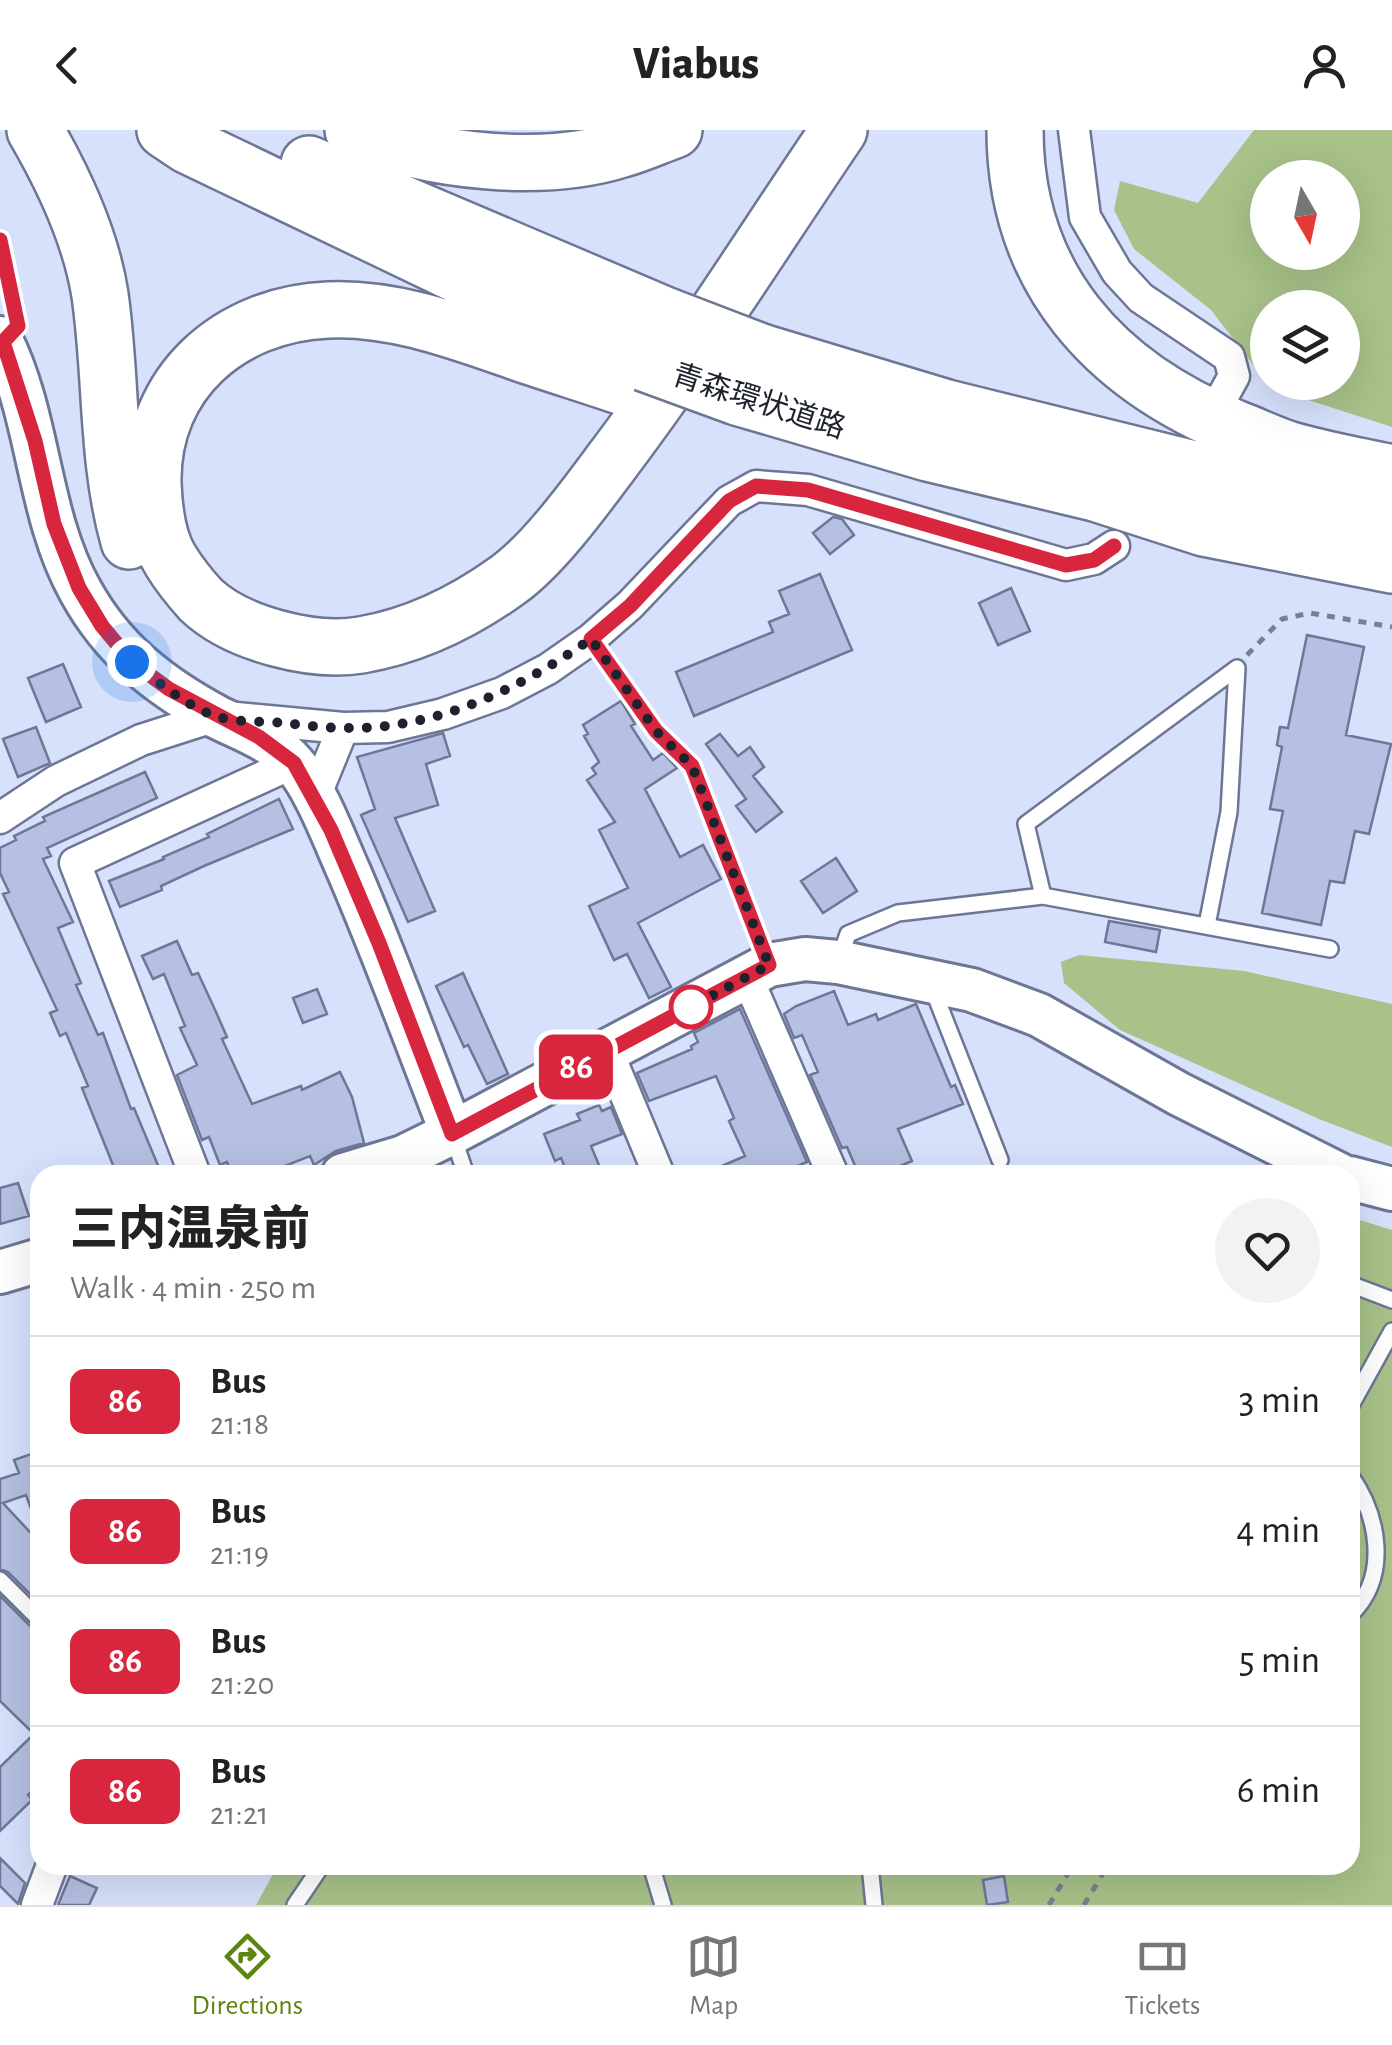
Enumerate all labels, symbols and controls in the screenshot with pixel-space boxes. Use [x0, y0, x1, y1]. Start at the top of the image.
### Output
icon: back [40, 38, 95, 93]
icon: person [1297, 38, 1352, 93]
text: Viabus [633, 42, 759, 87]
north arrow [1250, 160, 1360, 270]
map controls [1250, 160, 1360, 400]
button: layers [1250, 290, 1360, 400]
street label: 青森環状道路 [668, 358, 850, 444]
your location [107, 637, 157, 687]
unlabelled marker [670, 986, 712, 1028]
line badge: 86 [531, 1034, 621, 1100]
text: 86 [559, 1050, 593, 1085]
button: heart [1215, 1198, 1320, 1303]
text: 三内温泉前 [70, 1207, 310, 1255]
text: Walk · 4 min · 250 m [70, 1272, 316, 1304]
text: Bus [210, 1363, 266, 1401]
text: 3 min [1239, 1382, 1320, 1420]
text: 86 [108, 1384, 142, 1419]
text: 21:18 [210, 1408, 269, 1440]
text: Bus [210, 1493, 266, 1531]
text: 4 min [1236, 1512, 1320, 1550]
text: 86 [108, 1514, 142, 1549]
text: 21:19 [210, 1538, 269, 1570]
text: Bus [210, 1623, 266, 1661]
text: 5 min [1239, 1642, 1320, 1680]
text: 86 [108, 1644, 142, 1679]
text: 21:20 [210, 1668, 274, 1700]
text: Bus [210, 1753, 266, 1791]
text: 6 min [1237, 1772, 1320, 1810]
text: 86 [108, 1774, 142, 1809]
text: 21:21 [210, 1798, 268, 1830]
tab: Directions [192, 1929, 303, 2023]
tab: Map [686, 1929, 741, 2023]
tab: Tickets [1125, 1929, 1200, 2023]

